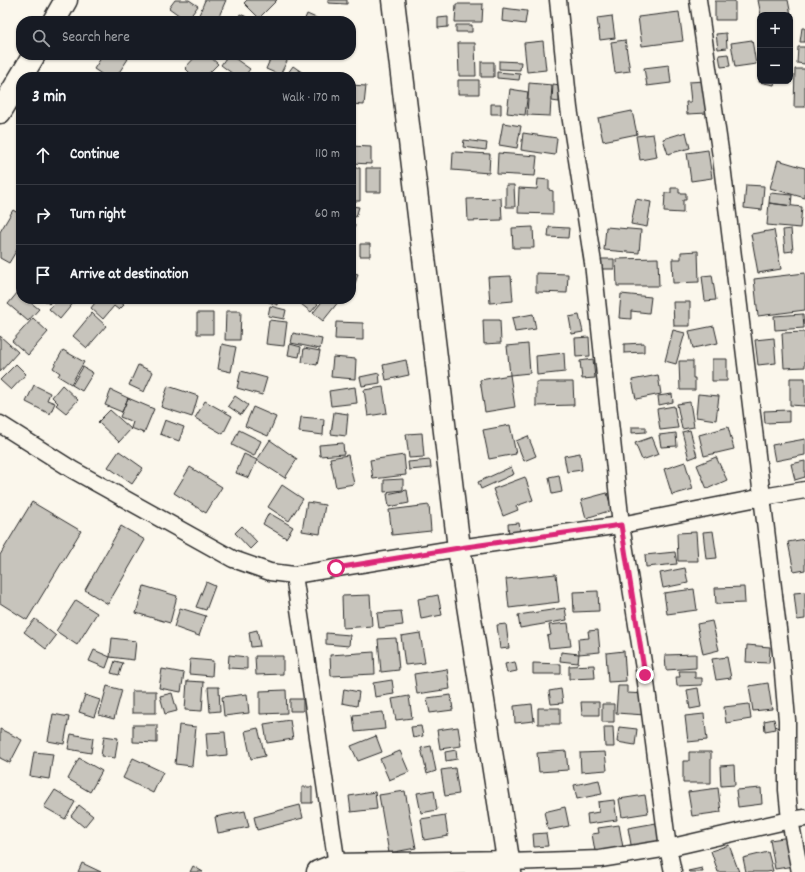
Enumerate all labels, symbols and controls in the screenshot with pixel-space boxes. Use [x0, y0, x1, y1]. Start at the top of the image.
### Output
map controls [757, 12, 793, 84]
button: + [757, 12, 793, 48]
search box [16, 16, 356, 60]
icon: search [30, 27, 52, 49]
text: Search here [62, 27, 130, 49]
button: − [757, 48, 793, 84]
text: 3 min [32, 86, 66, 110]
text: Walk · 170 m [282, 89, 340, 108]
icon: ahead [32, 144, 54, 166]
text: Continue [70, 144, 119, 166]
text: 110 m [315, 145, 340, 164]
icon: right [32, 204, 54, 226]
text: Turn right [70, 204, 126, 226]
text: 60 m [315, 205, 340, 224]
icon: arrive [32, 264, 54, 286]
text: Arrive at destination [70, 264, 188, 286]
route start [327, 559, 345, 577]
route end [636, 666, 654, 684]

